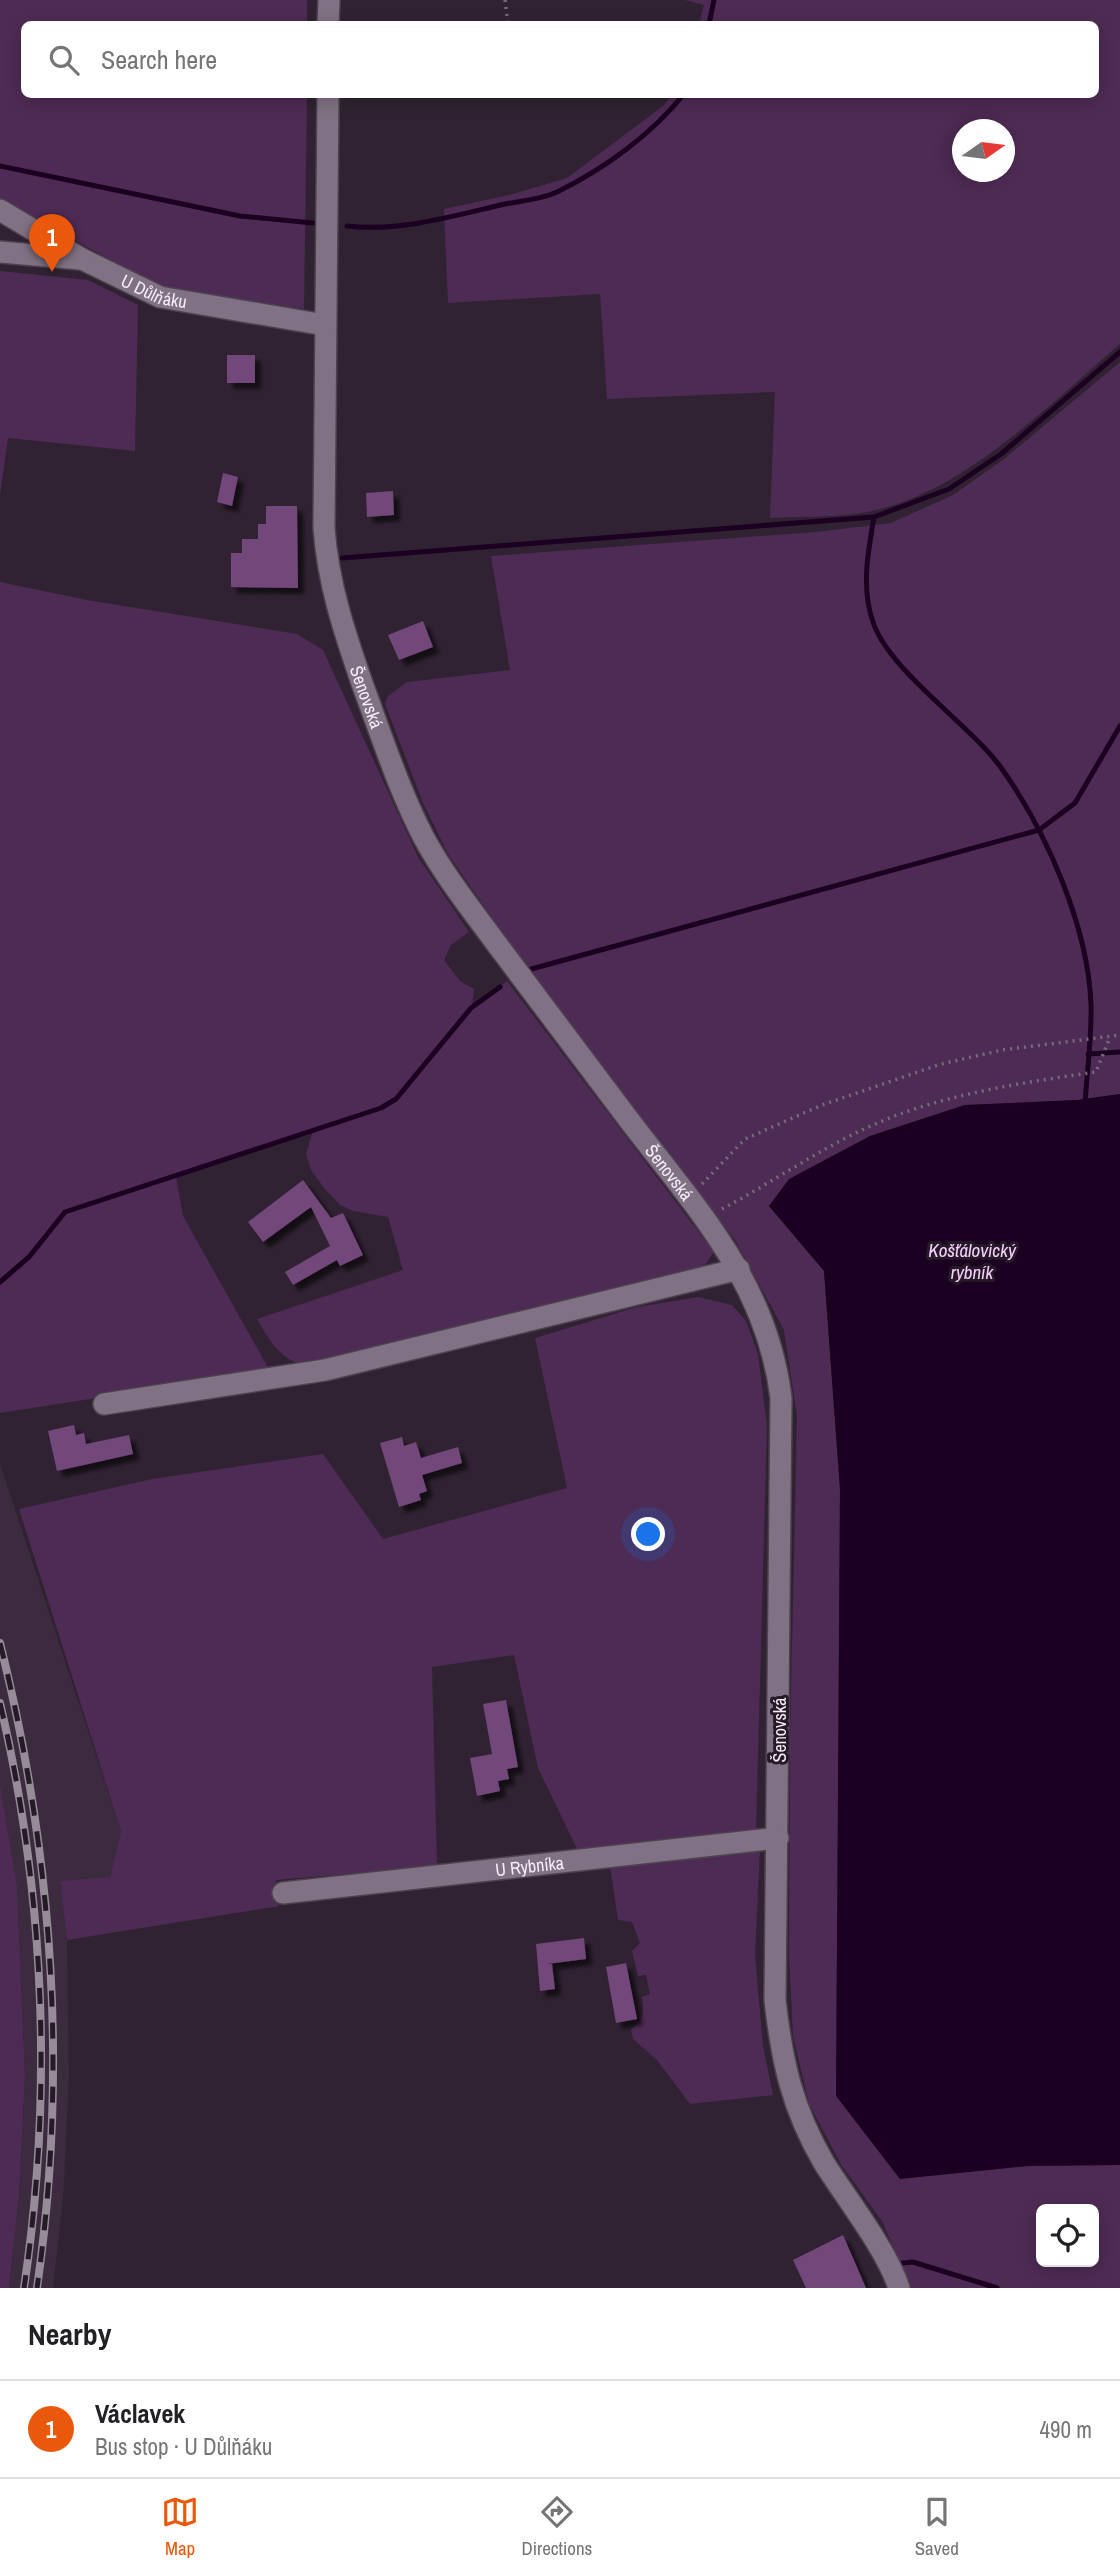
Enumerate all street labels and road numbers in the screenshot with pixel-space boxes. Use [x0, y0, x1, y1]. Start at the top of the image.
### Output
street label: U Důlňáku [117, 267, 189, 314]
street label: Šenovská [344, 662, 390, 732]
street label: Šenovská [640, 1139, 699, 1205]
street label: Šenovská [767, 1698, 792, 1762]
street label: U Rybníka [494, 1849, 565, 1882]

